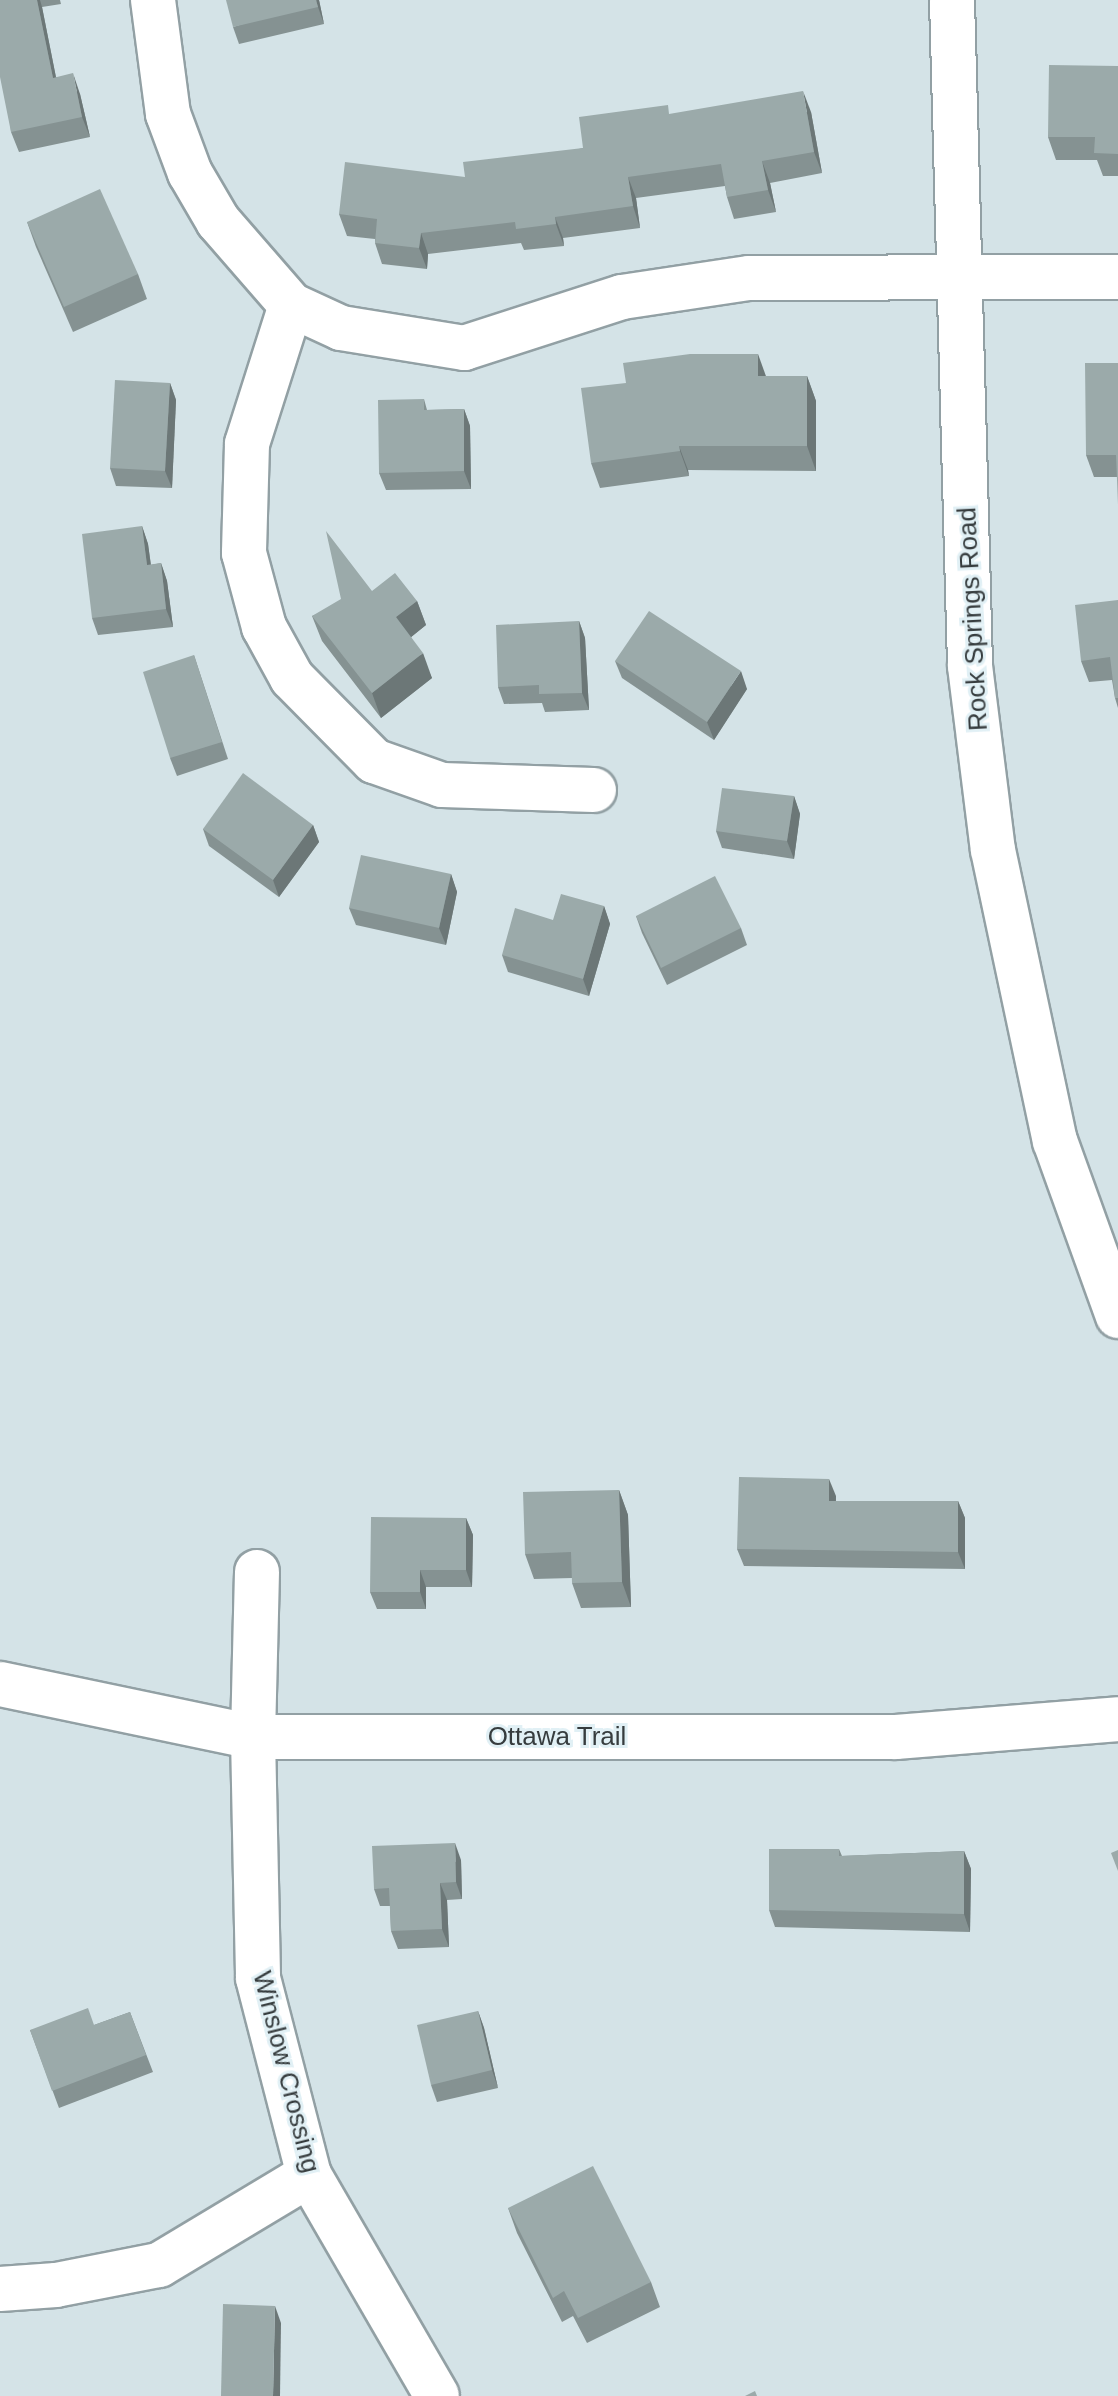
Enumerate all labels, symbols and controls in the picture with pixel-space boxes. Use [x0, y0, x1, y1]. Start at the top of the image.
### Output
street label: Rock Springs Road [952, 506, 994, 732]
street label: Ottawa Trail [487, 1721, 627, 1753]
street label: Winslow Crossing [246, 1968, 326, 2176]

